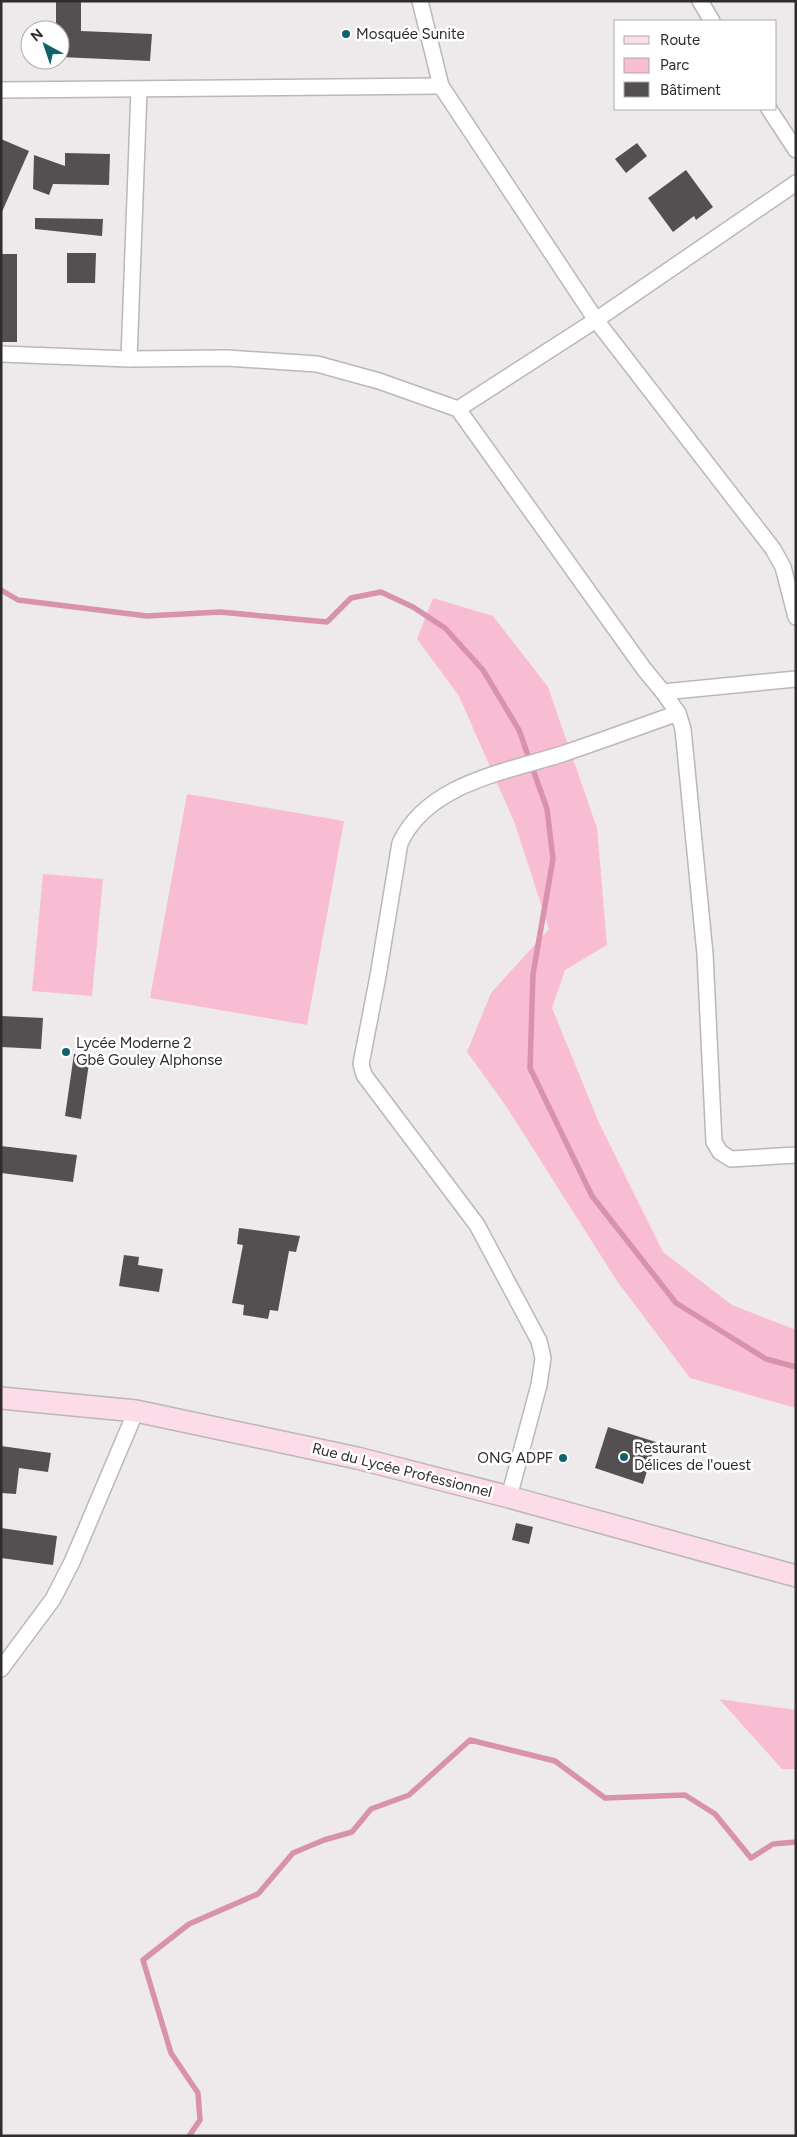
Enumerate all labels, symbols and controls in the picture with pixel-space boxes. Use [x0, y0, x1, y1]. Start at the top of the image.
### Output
north arrow [20, 20, 70, 70]
legend [614, 20, 777, 110]
text: N [27, 25, 47, 45]
place label: Mosquée Sunite [356, 25, 465, 43]
marker: Mosquée Sunite [340, 28, 352, 40]
text: Route [660, 31, 700, 49]
text: Parc [660, 56, 689, 74]
text: Bâtiment [660, 81, 721, 99]
place label: Lycée Moderne 2 Gbê Gouley Alphonse [76, 1034, 222, 1069]
marker: Lycée Moderne 2 Gbê Gouley Alphonse [60, 1046, 72, 1058]
street label: Rue du Lycée Professionnel [310, 1439, 494, 1501]
place label: Restaurant Délices de l'ouest [634, 1439, 752, 1474]
place label: ONG ADPF [477, 1449, 553, 1467]
marker: Restaurant Délices de l'ouest [618, 1451, 630, 1463]
marker: ONG ADPF [557, 1452, 569, 1464]

